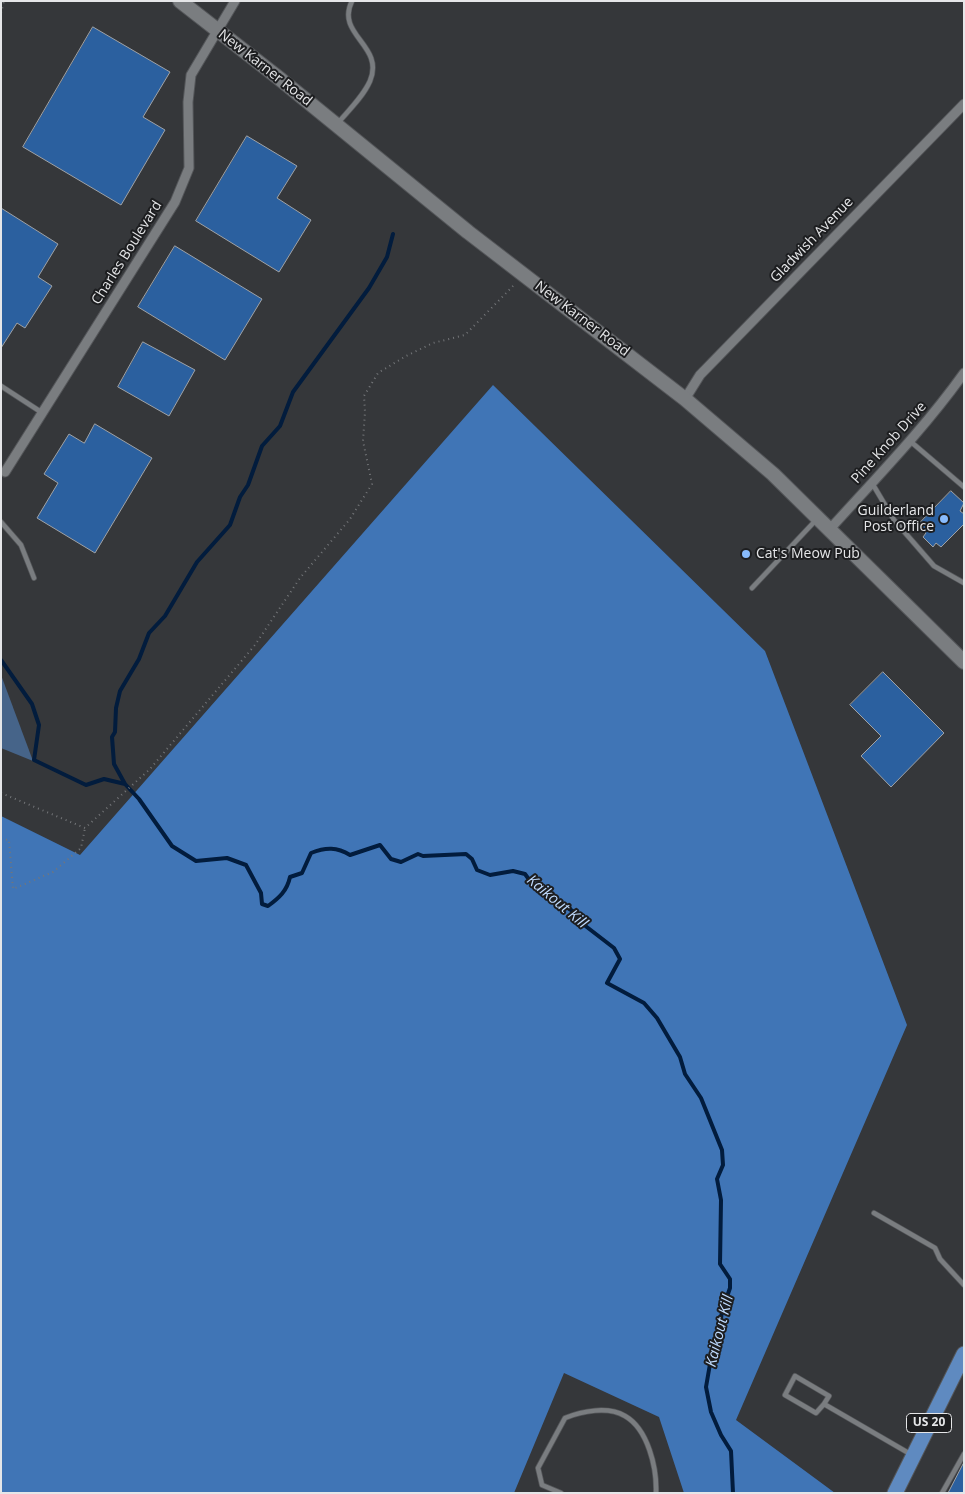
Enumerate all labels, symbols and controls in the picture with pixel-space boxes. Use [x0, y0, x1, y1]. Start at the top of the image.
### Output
street label: New Karner Road [215, 26, 315, 110]
street label: Gladwish Avenue [767, 194, 857, 286]
street label: Charles Boulevard [88, 198, 166, 308]
street label: New Karner Road [531, 278, 633, 360]
street label: Pine Knob Drive [848, 399, 930, 487]
place label: Guilderland Post Office [858, 503, 934, 536]
marker: Guilderland Post Office [938, 513, 950, 525]
place label: Cat's Meow Pub [756, 546, 860, 562]
marker: Cat's Meow Pub [740, 548, 752, 560]
water label: Kaikout Kill [523, 871, 591, 933]
water label: Kaikout Kill [702, 1293, 738, 1369]
road number: US 20 [906, 1414, 952, 1432]

